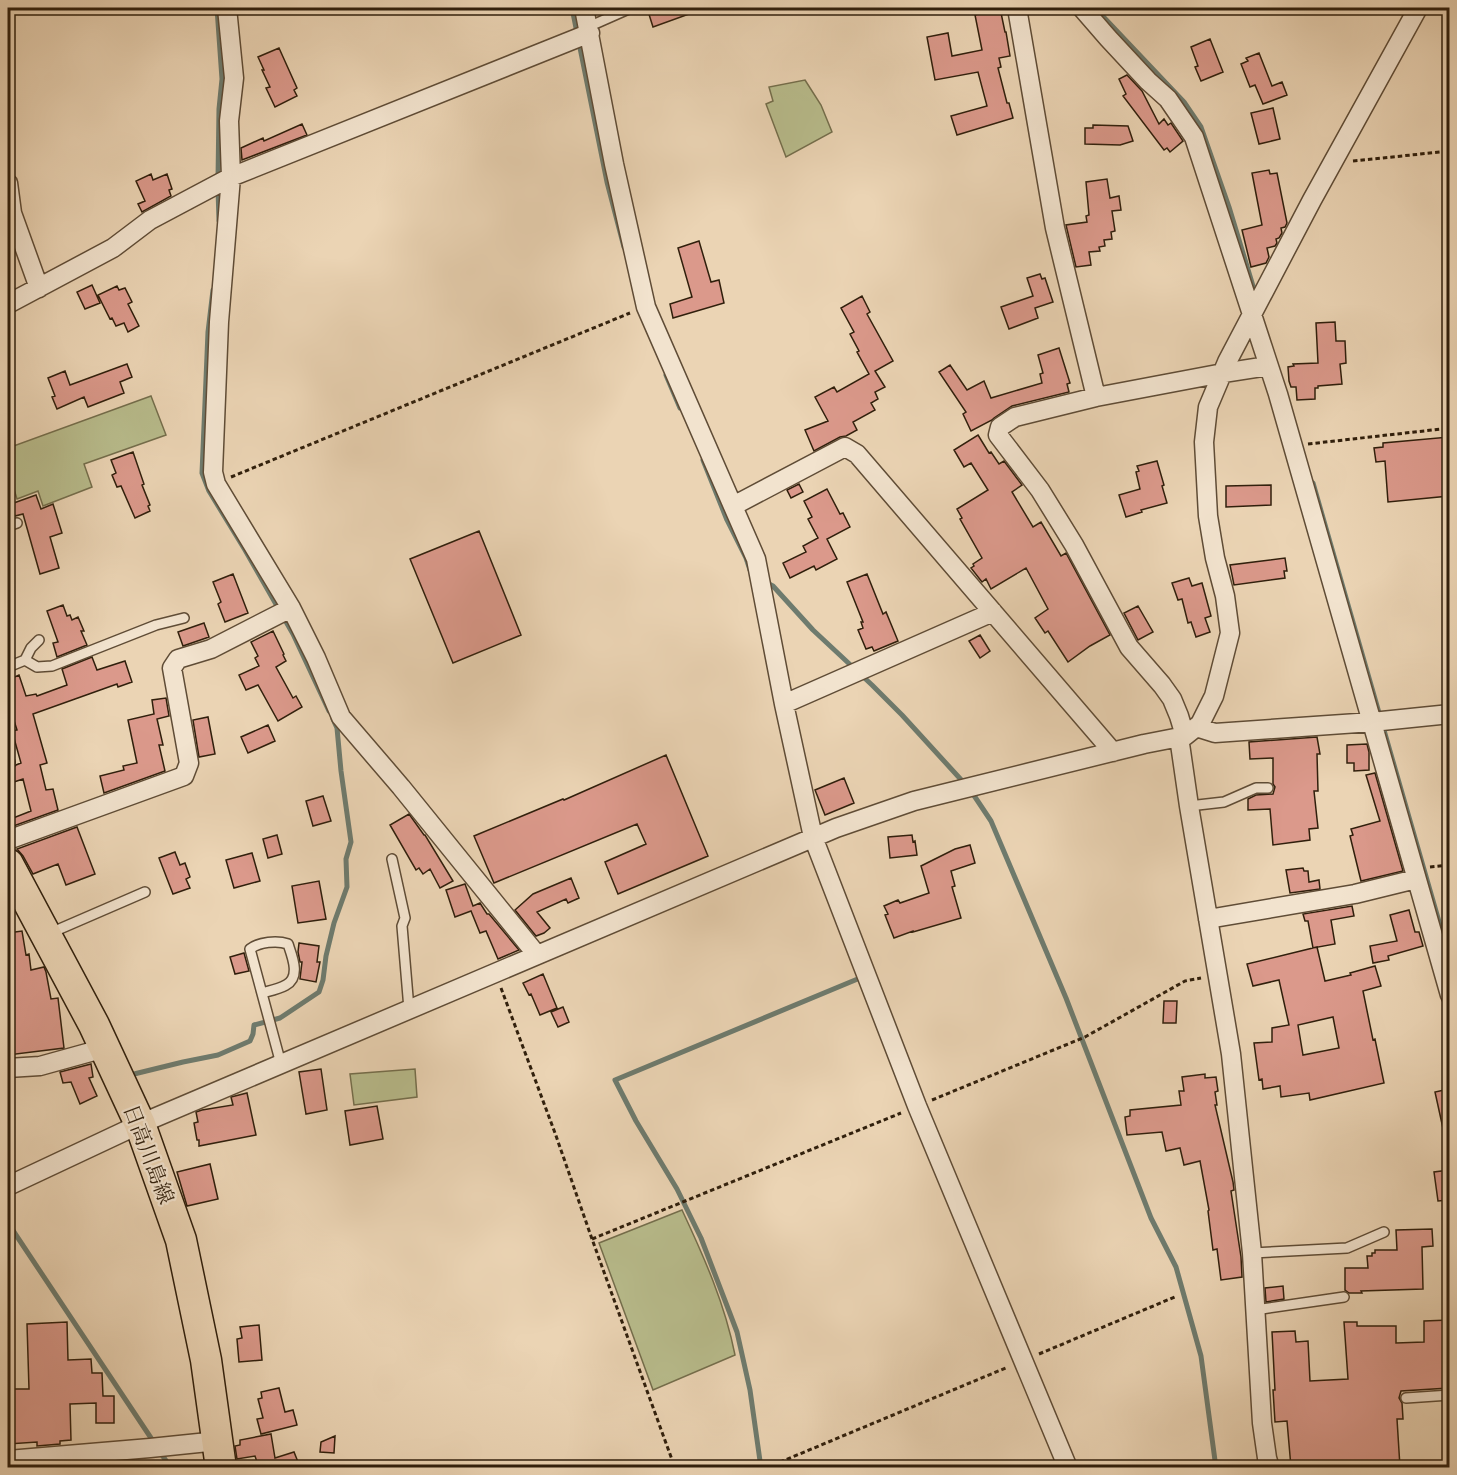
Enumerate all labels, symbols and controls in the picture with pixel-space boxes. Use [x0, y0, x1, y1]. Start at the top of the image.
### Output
street label: 日高川島線 [118, 1100, 180, 1208]

